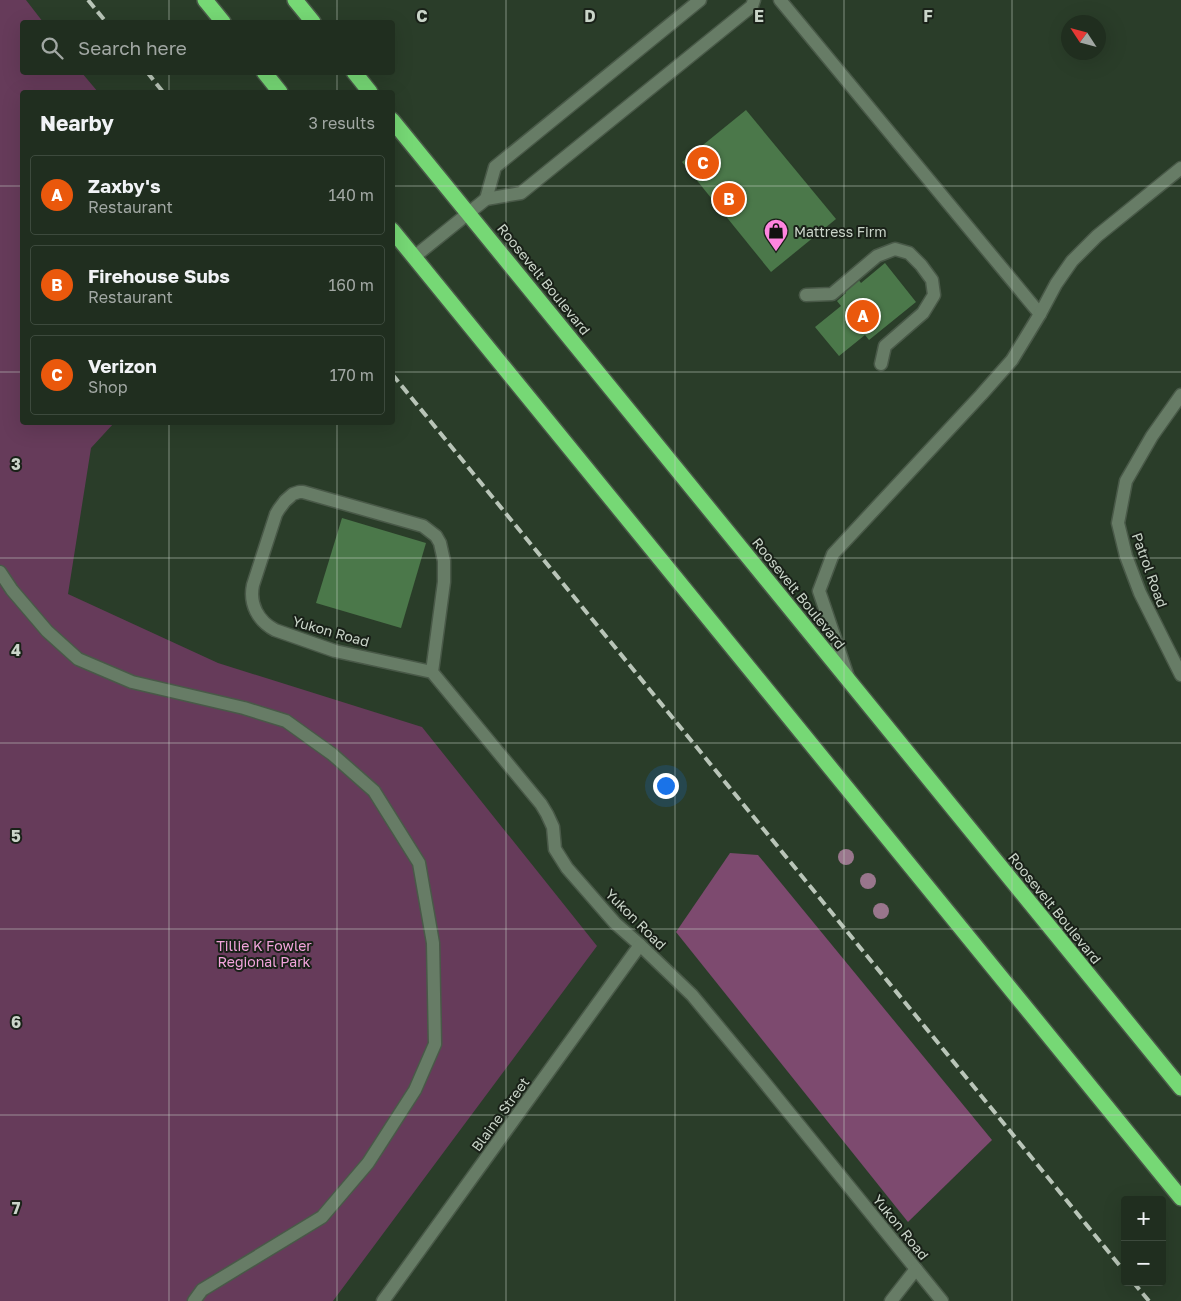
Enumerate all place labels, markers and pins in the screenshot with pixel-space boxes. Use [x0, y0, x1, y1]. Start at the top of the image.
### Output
pin: C [687, 144, 719, 182]
pin: B [713, 180, 745, 218]
shop icon: Mattress Firm [763, 218, 789, 252]
place label: Mattress Firm [794, 223, 887, 240]
pin: A [847, 297, 879, 335]

